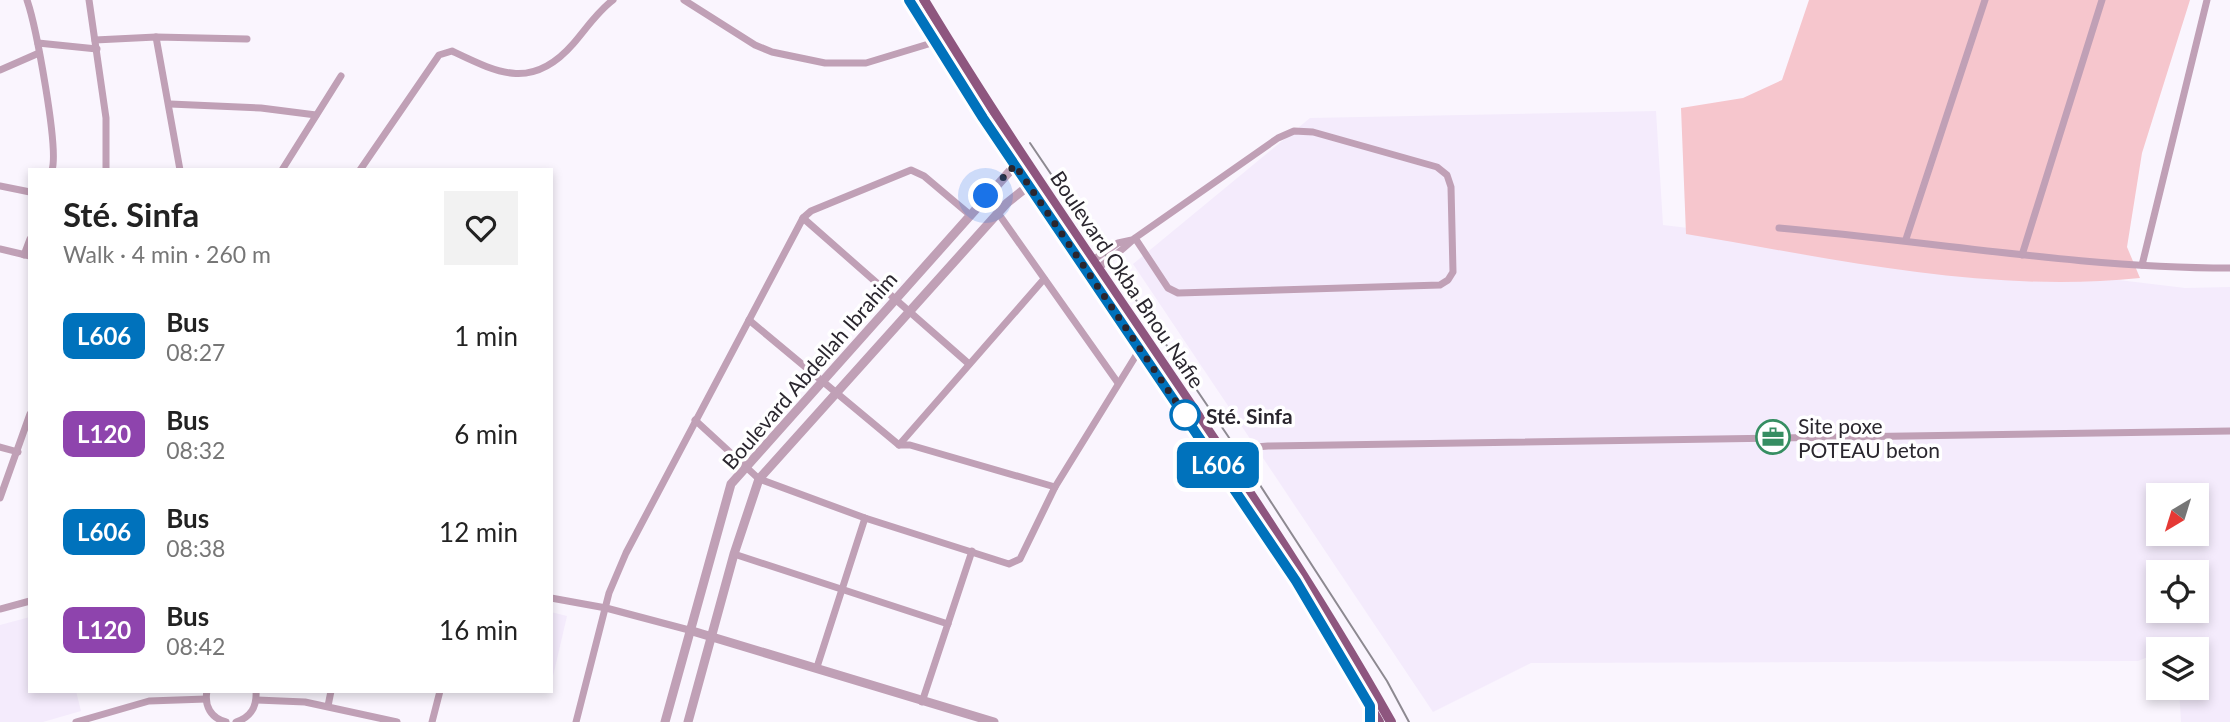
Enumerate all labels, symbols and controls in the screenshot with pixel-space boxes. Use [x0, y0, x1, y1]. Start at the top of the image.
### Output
street label: Boulevard Okba Bnou Nafie [1046, 166, 1210, 392]
your location [968, 178, 1003, 213]
button: heart [444, 191, 518, 265]
text: Sté. Sinfa [63, 194, 199, 234]
text: Walk · 4 min · 260 m [63, 240, 271, 268]
street label: Boulevard Abdellah Ibrahim [717, 266, 901, 474]
text: Bus [166, 306, 209, 338]
text: 1 min [454, 320, 518, 352]
text: L606 [77, 321, 131, 350]
text: 08:27 [166, 338, 225, 366]
marker: Sté. Sinfa [1170, 400, 1200, 430]
place label: Sté. Sinfa [1206, 403, 1293, 428]
text: Bus [166, 404, 209, 436]
place label: Site poxe POTEAU beton [1798, 413, 1940, 462]
text: 6 min [454, 418, 518, 450]
office icon: Site poxe POTEAU beton [1754, 418, 1792, 456]
text: L120 [77, 419, 131, 448]
text: 08:32 [166, 436, 225, 464]
line badge: L606 [1169, 442, 1267, 488]
text: L606 [1191, 450, 1245, 479]
north arrow [2146, 483, 2208, 546]
map controls [2146, 483, 2209, 700]
text: Bus [166, 502, 209, 534]
text: 12 min [439, 516, 518, 548]
text: L606 [77, 517, 131, 546]
text: 08:38 [166, 534, 225, 562]
button: locate [2146, 560, 2209, 623]
text: Bus [166, 600, 209, 632]
text: 16 min [439, 614, 518, 646]
text: L120 [77, 615, 131, 644]
text: 08:42 [166, 632, 225, 660]
button: layers [2146, 637, 2209, 700]

